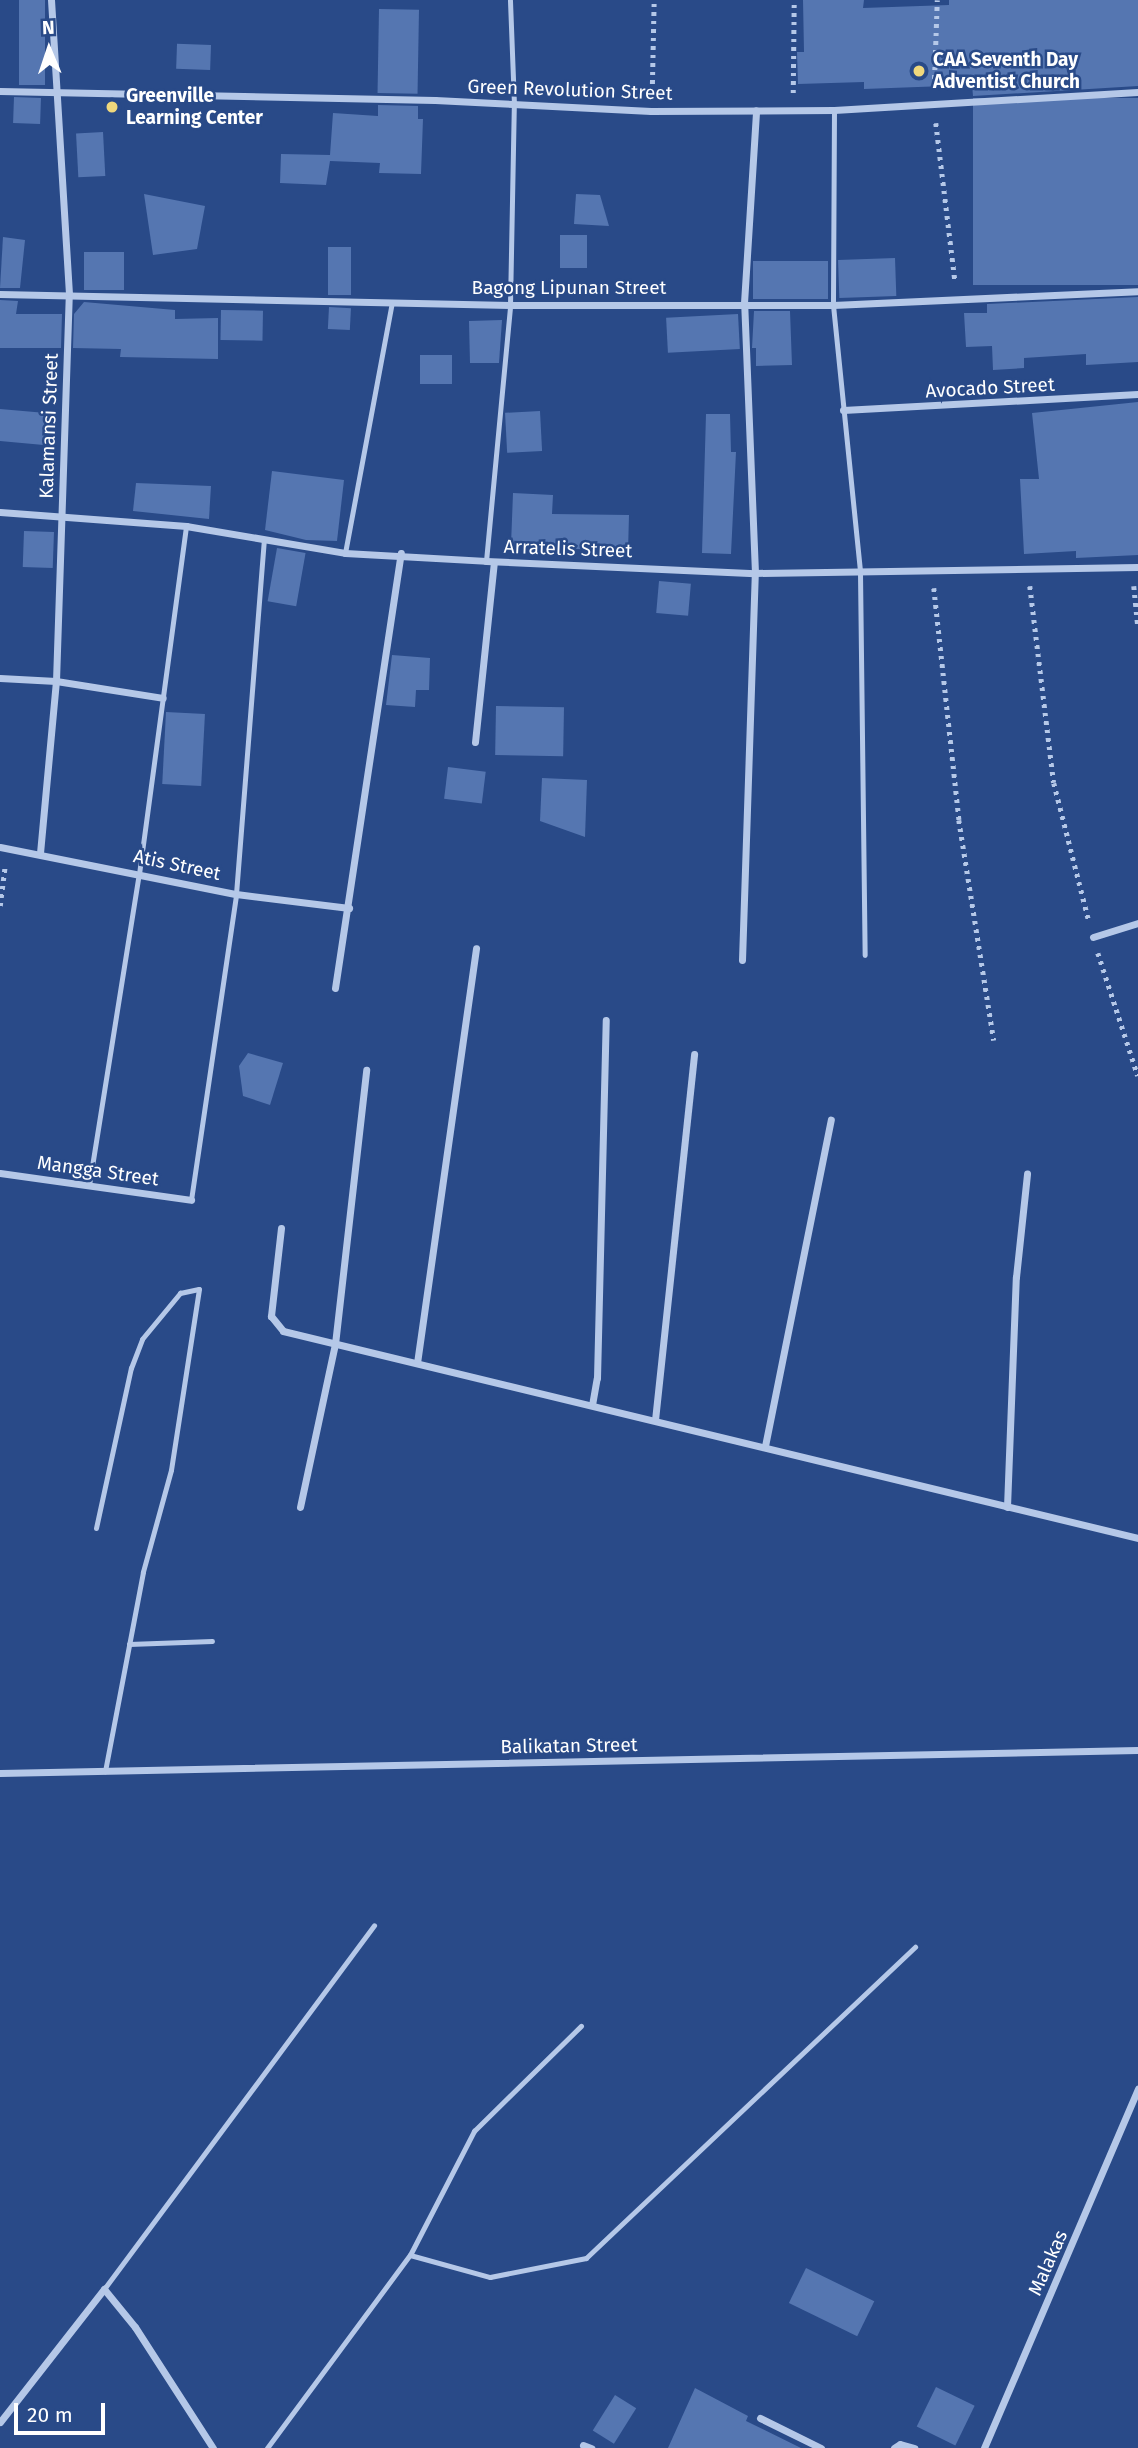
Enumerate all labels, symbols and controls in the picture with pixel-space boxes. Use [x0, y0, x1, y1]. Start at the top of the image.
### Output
north arrow [14, 14, 84, 84]
text: N [42, 16, 55, 39]
place label: CAA Seventh Day Adventist Church [933, 49, 1080, 93]
marker: CAA Seventh Day Adventist Church [911, 63, 927, 79]
street label: Green Revolution Street [467, 75, 673, 105]
place label: Greenville Learning Center [126, 85, 263, 129]
marker: Greenville Learning Center [104, 99, 120, 115]
street label: Bagong Lipunan Street [472, 277, 666, 299]
street label: Kalamansi Street [35, 353, 63, 499]
street label: Avocado Street [925, 373, 1055, 403]
street label: Arratelis Street [503, 535, 633, 563]
street label: Atis Street [131, 845, 223, 885]
street label: Mangga Street [36, 1151, 160, 1191]
street label: Balikatan Street [500, 1733, 638, 1759]
street label: Malakas [1024, 2227, 1072, 2299]
scale bar [18, 2388, 108, 2432]
text: 20 m [27, 2402, 73, 2428]

